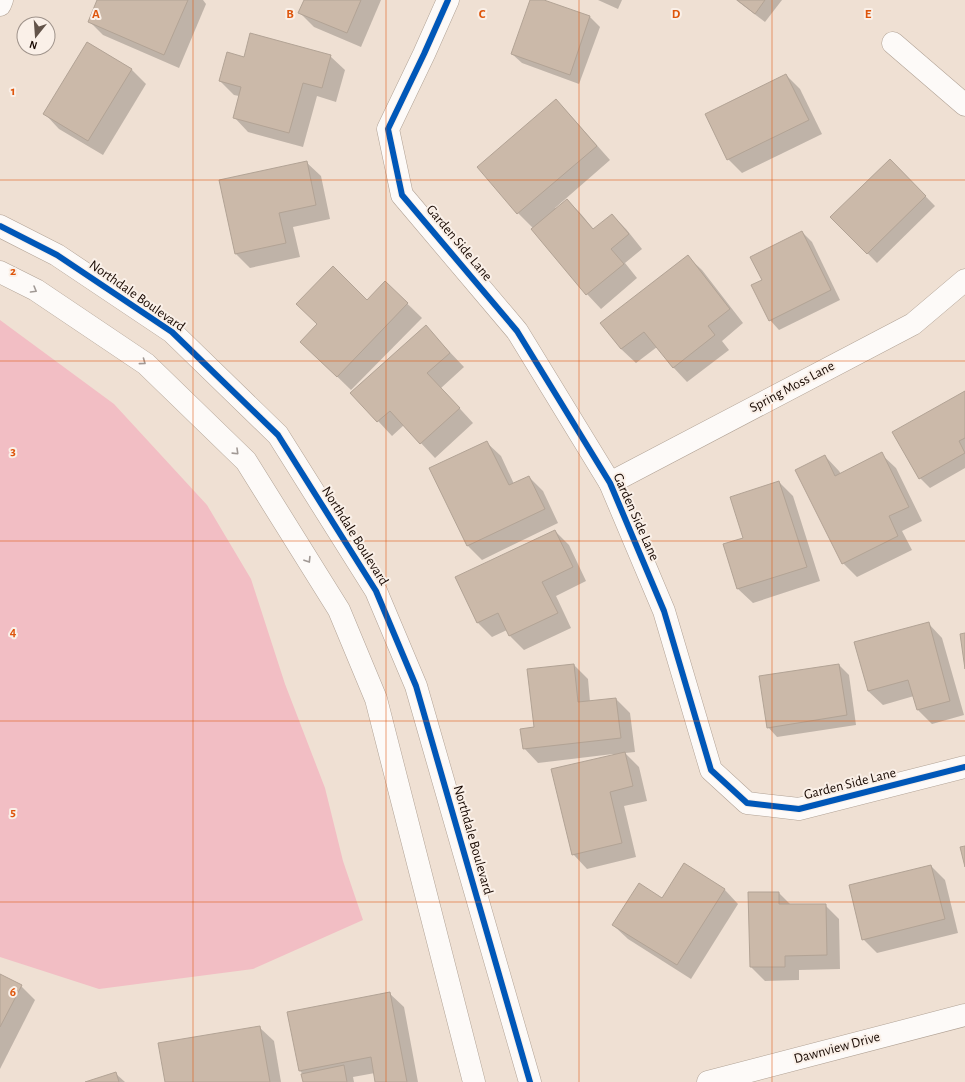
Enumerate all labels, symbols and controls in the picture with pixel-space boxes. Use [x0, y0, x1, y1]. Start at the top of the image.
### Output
text: A [92, 8, 100, 21]
text: B [286, 8, 294, 21]
text: C [479, 8, 486, 21]
text: D [672, 8, 681, 21]
text: E [865, 8, 872, 21]
north arrow [16, 16, 56, 56]
text: N [28, 39, 38, 51]
text: 1 [11, 85, 15, 98]
street label: Garden Side Lane [423, 202, 495, 284]
street label: Northdale Boulevard [87, 258, 187, 334]
text: 2 [10, 265, 16, 278]
one-way arrow [30, 285, 38, 292]
one-way arrow [138, 357, 145, 364]
street label: Spring Moss Lane [747, 359, 837, 415]
text: 3 [10, 445, 16, 458]
one-way arrow [231, 447, 239, 455]
street label: Garden Side Lane [610, 471, 662, 563]
street label: Northdale Boulevard [319, 484, 391, 588]
one-way arrow [303, 556, 310, 563]
text: 4 [10, 626, 17, 639]
street label: Garden Side Lane [803, 766, 897, 802]
street label: Northdale Boulevard [451, 784, 495, 896]
text: 5 [10, 806, 16, 819]
text: 6 [10, 986, 16, 999]
street label: Dawnview Drive [793, 1030, 881, 1066]

